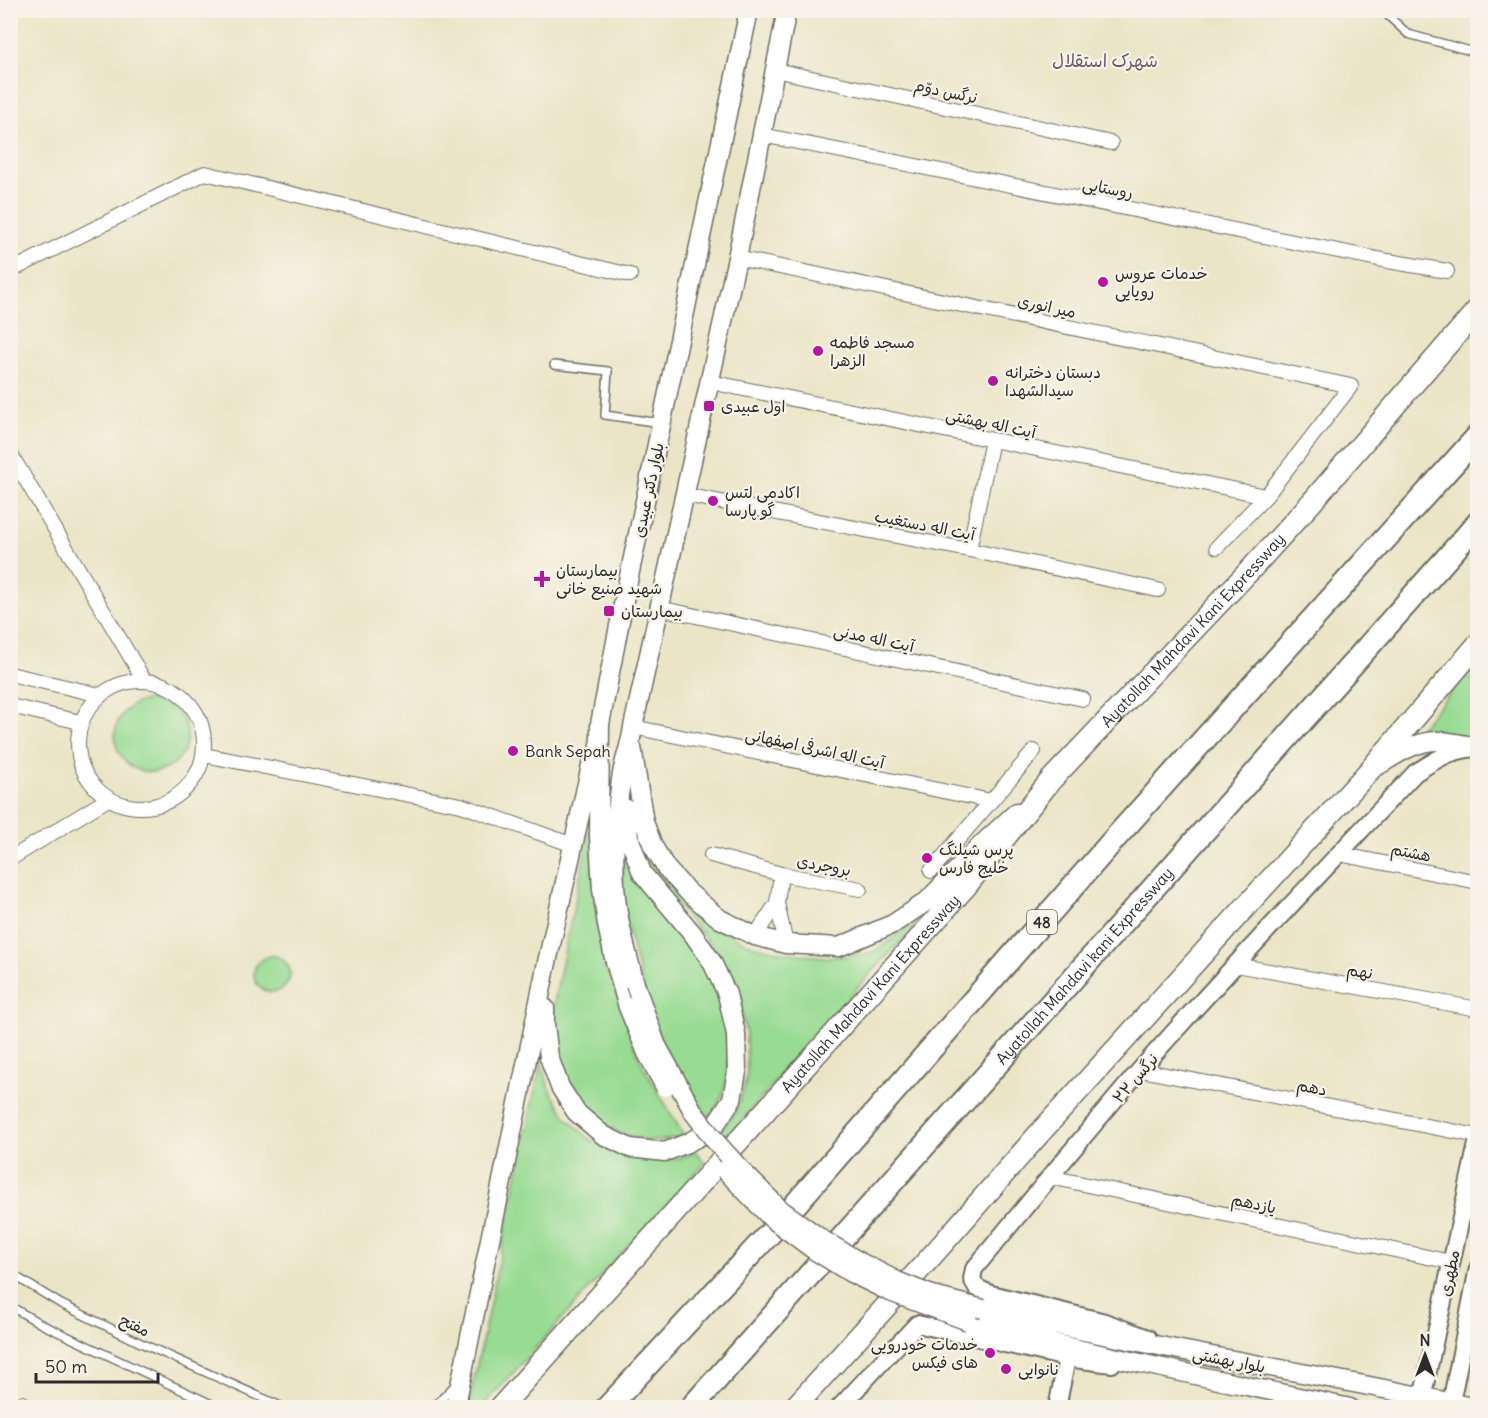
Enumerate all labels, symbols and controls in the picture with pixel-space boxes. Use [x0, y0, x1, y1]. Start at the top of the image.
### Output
district label: شهرک استقلال [1052, 49, 1158, 72]
street label: نرگس دوّم [912, 75, 979, 110]
street label: روستایی [1081, 173, 1135, 204]
place label: خدمات عروس رویایی [1115, 263, 1208, 302]
marker: خدمات عروس رویایی [1096, 275, 1110, 289]
street label: میر انوری [1016, 290, 1078, 323]
place label: مسجد فاطمه الزهرا [830, 332, 915, 370]
marker: مسجد فاطمه الزهرا [811, 344, 825, 358]
place label: دبستان دخترانه سیدالشهدا [1005, 362, 1101, 400]
marker: دبستان دخترانه سیدالشهدا [986, 374, 1000, 388]
place label: اول عبیدی [721, 396, 785, 416]
marker: اول عبیدی [702, 399, 716, 413]
street label: آیت اله بهشتی [944, 404, 1039, 444]
street label: بلوار دکتر عبیدی [628, 441, 669, 540]
place label: اکادمی لتس گو پارسا [725, 482, 800, 521]
marker: اکادمی لتس گو پارسا [706, 494, 720, 508]
street label: آیت اله دستغیب [873, 505, 978, 545]
street label: Ayatollah Mahdavi Kani Expressway [1097, 529, 1289, 731]
place label: بیمارستان شهید صنیع خانی [556, 560, 662, 600]
marker: بیمارستان شهید صنیع خانی [533, 570, 551, 588]
place label: بیمارستان [621, 601, 683, 621]
marker: بیمارستان [602, 604, 616, 618]
street label: آیت اله مدنی [832, 620, 917, 657]
street label: آیت اله اشرفی اصفهانی [743, 724, 887, 774]
place label: Bank Sepah [525, 741, 611, 761]
marker: Bank Sepah [506, 744, 520, 758]
street label: هشتم [1389, 838, 1433, 869]
place label: پرس شیلنگ خلیج فارس [939, 839, 1014, 878]
street label: بروجردی [795, 850, 853, 880]
marker: پرس شیلنگ خلیج فارس [920, 851, 934, 865]
street label: Ayatollah Mahdavi kani Expressway [991, 863, 1177, 1068]
street label: Ayatollah Mahdavi Kani Expressway [777, 890, 964, 1097]
road number: 48 [1027, 910, 1057, 934]
street label: نهم [1345, 959, 1375, 986]
street label: نرگس ۲۲ [1108, 1049, 1162, 1107]
street label: دهم [1295, 1074, 1329, 1103]
street label: یازدهم [1229, 1189, 1278, 1220]
street label: مطهری [1434, 1248, 1464, 1298]
street label: مفتح [116, 1309, 153, 1342]
north arrow [1395, 1325, 1455, 1385]
text: N [1419, 1330, 1431, 1350]
place label: خدمات خودرویی های فیکس [871, 1334, 978, 1372]
street label: بلوار بهشتی [1191, 1343, 1267, 1378]
scale bar [36, 1346, 158, 1384]
marker: خدمات خودرویی های فیکس [983, 1346, 997, 1360]
text: 50 m [45, 1355, 87, 1378]
place label: نانوایی [1018, 1359, 1060, 1380]
marker: نانوایی [999, 1362, 1013, 1376]

